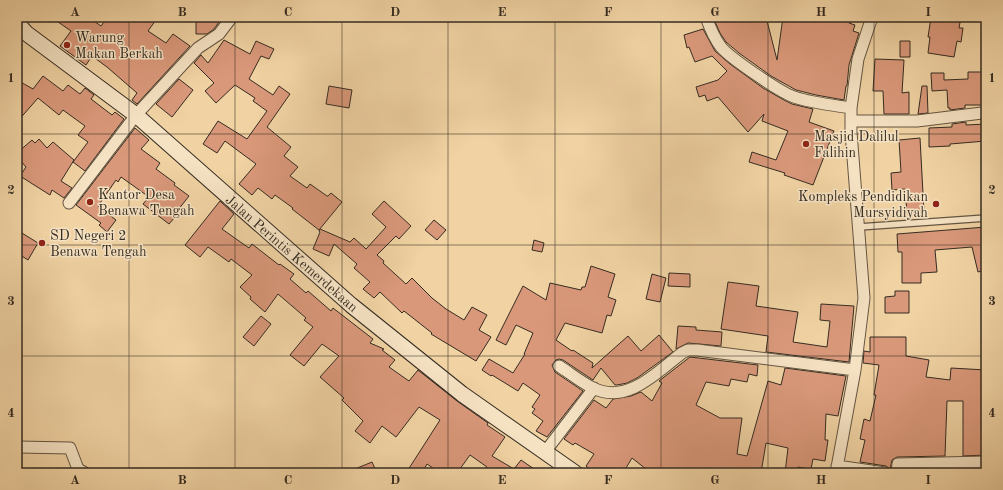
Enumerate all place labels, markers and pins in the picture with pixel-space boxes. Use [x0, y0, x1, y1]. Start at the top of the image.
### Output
place label: Warung Makan Berkah [75, 31, 163, 61]
marker: Warung Makan Berkah [62, 40, 72, 50]
place label: Masjid Dalilul Falihin [814, 130, 899, 160]
marker: Masjid Dalilul Falihin [801, 139, 811, 149]
place label: Kantor Desa Benawa Tengah [98, 188, 195, 218]
place label: Kompleks Pendidikan Mursyidiyah [798, 190, 928, 220]
marker: Kantor Desa Benawa Tengah [85, 197, 95, 207]
marker: Kompleks Pendidikan Mursyidiyah [931, 199, 941, 209]
place label: SD Negeri 2 Benawa Tengah [50, 229, 147, 259]
marker: SD Negeri 2 Benawa Tengah [37, 238, 47, 248]

